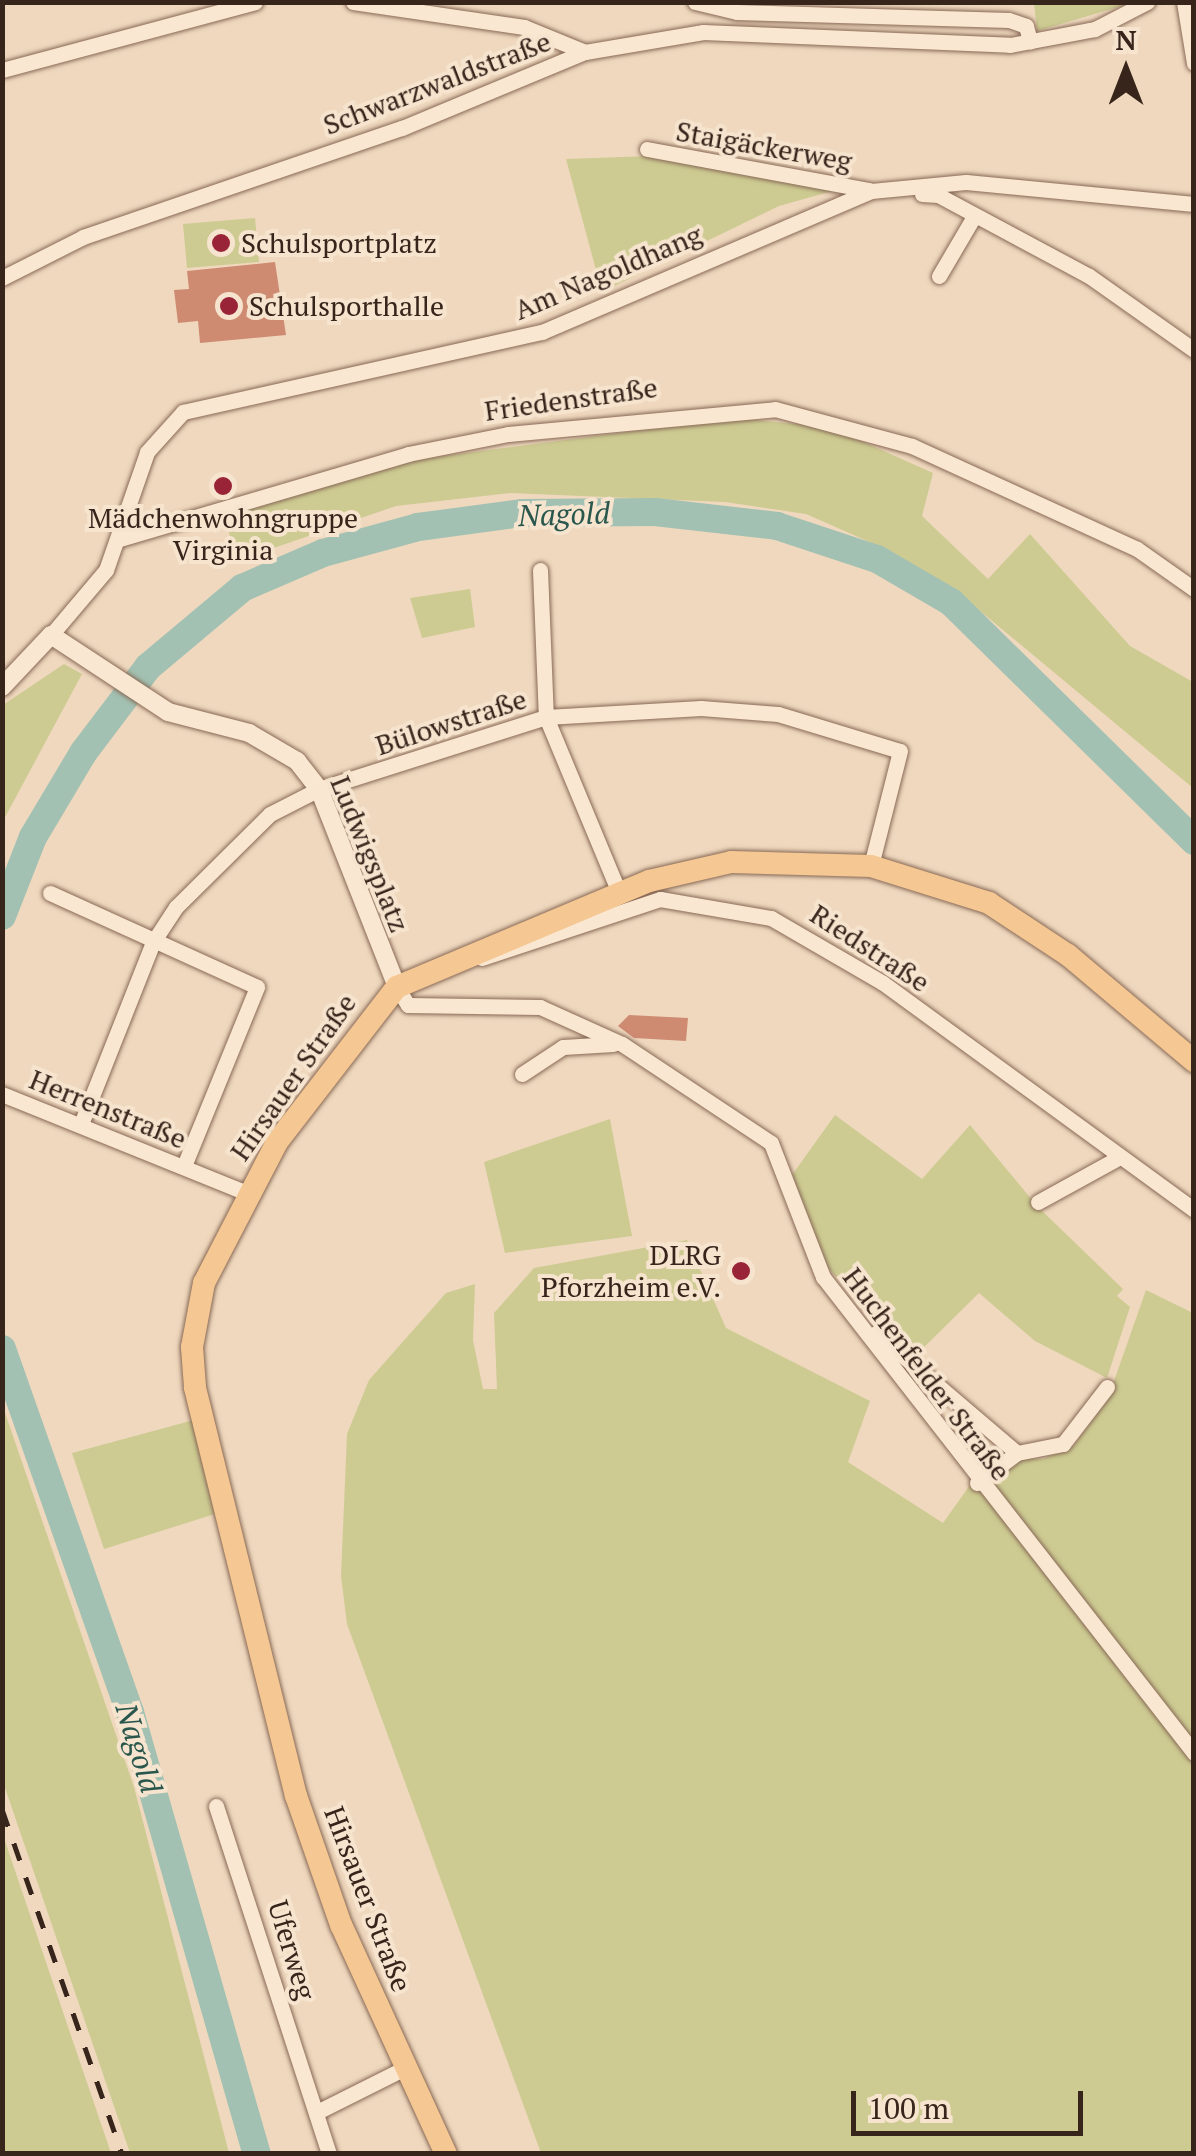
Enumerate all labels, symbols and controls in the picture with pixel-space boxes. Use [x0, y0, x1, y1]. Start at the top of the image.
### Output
north arrow [1076, 20, 1176, 120]
text: N [1115, 21, 1137, 58]
street label: Schwarzwaldstraße [319, 24, 555, 142]
street label: Staigäckerweg [673, 114, 855, 178]
street label: Am Nagoldhang [509, 217, 707, 327]
place label: Schulsportplatz [241, 226, 437, 260]
marker: Schulsportplatz [210, 232, 232, 254]
place label: Schulsporthalle [249, 289, 444, 323]
marker: Schulsporthalle [218, 295, 240, 317]
street label: Friedenstraße [482, 370, 660, 428]
marker: Mädchenwohngruppe Virginia [212, 475, 234, 497]
water label: Nagold [517, 494, 611, 534]
place label: Mädchenwohngruppe Virginia [88, 501, 358, 567]
street label: Bülowstraße [371, 682, 531, 762]
street label: Ludwigsplatz [324, 771, 416, 937]
street label: Riedstraße [804, 897, 936, 999]
street label: Hirsauer Straße [223, 987, 363, 1167]
street label: Herrenstraße [25, 1062, 191, 1156]
place label: DLRG Pforzheim e.V. [541, 1238, 721, 1304]
marker: DLRG Pforzheim e.V. [730, 1260, 752, 1282]
street label: Huchenfelder Straße [836, 1261, 1018, 1487]
water label: Nagold [108, 1699, 170, 1797]
street label: Hirsauer Straße [317, 1802, 419, 1996]
street label: Uferweg [261, 1896, 323, 2004]
scale bar [856, 2071, 1088, 2133]
text: 100 m [868, 2088, 949, 2128]

